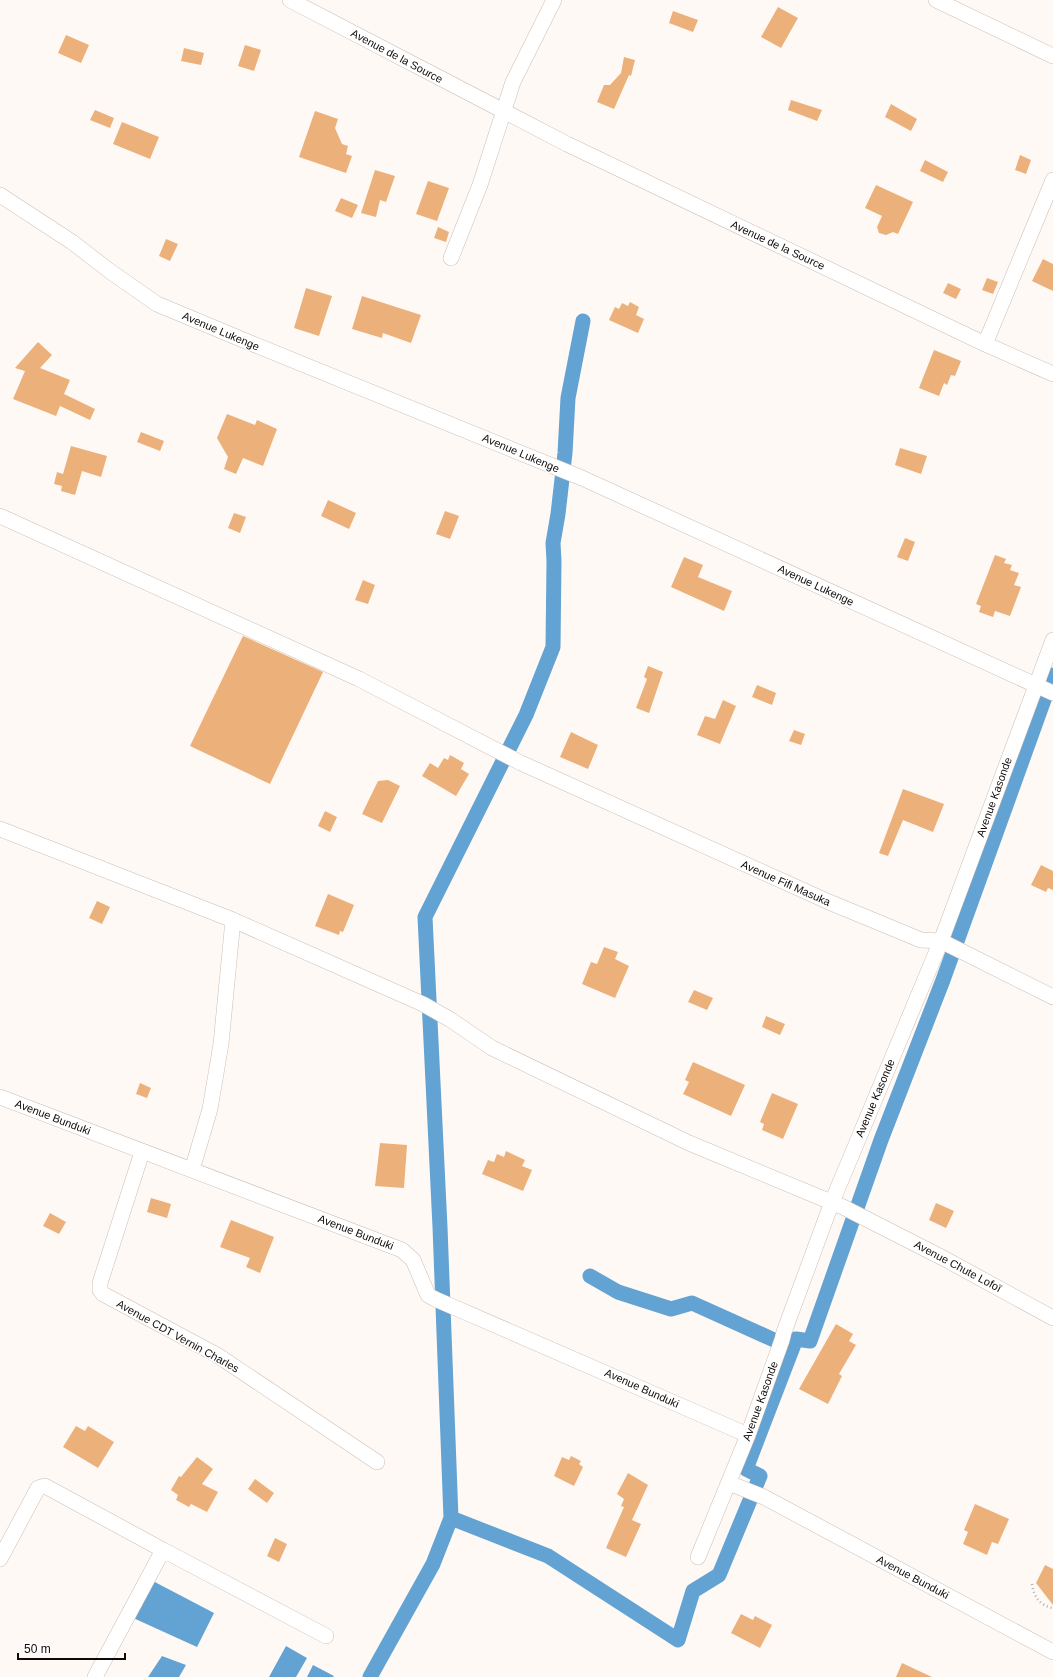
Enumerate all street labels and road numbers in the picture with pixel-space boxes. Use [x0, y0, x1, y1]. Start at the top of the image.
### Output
street label: Avenue de la Source [349, 27, 445, 85]
street label: Avenue de la Source [729, 218, 827, 272]
street label: Avenue Lukenge [181, 309, 261, 353]
street label: Avenue Lukenge [481, 431, 561, 475]
street label: Avenue Lukenge [776, 562, 856, 608]
street label: Avenue Kasonde [974, 756, 1014, 838]
street label: Avenue Fifi Masuka [740, 858, 833, 908]
street label: Avenue Kasonde [853, 1057, 897, 1139]
street label: Avenue Bunduki [14, 1097, 92, 1137]
street label: Avenue Bunduki [317, 1212, 395, 1252]
street label: Avenue Chute Lofoï [912, 1238, 1004, 1295]
street label: Avenue CDT Vernin Charles [115, 1297, 242, 1375]
street label: Avenue Kasonde [740, 1360, 780, 1442]
street label: Avenue Bunduki [603, 1366, 681, 1410]
street label: Avenue Bunduki [875, 1553, 951, 1601]

